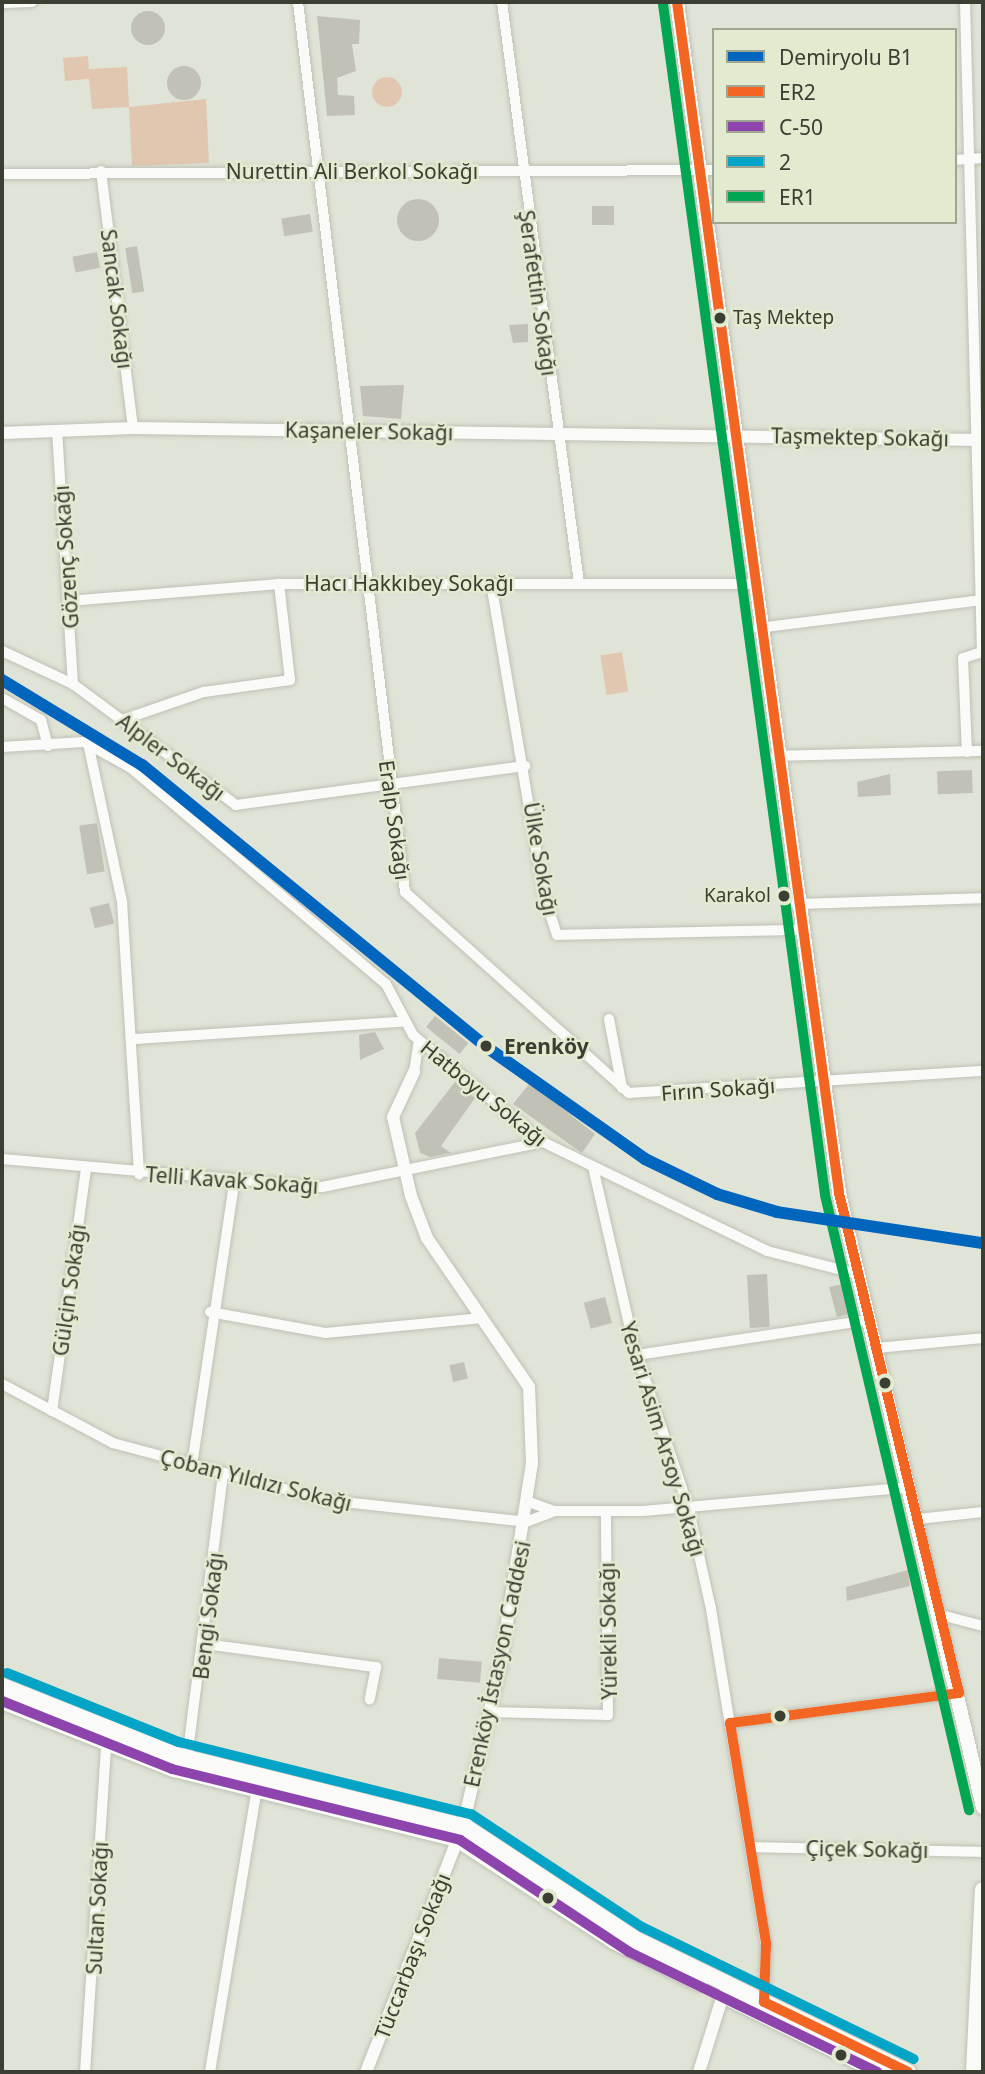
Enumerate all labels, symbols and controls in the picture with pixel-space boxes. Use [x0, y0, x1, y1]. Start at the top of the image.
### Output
legend [712, 28, 957, 224]
text: Demiryolu B1 [779, 43, 913, 71]
text: ER2 [779, 78, 816, 106]
text: C-50 [779, 113, 823, 141]
text: 2 [779, 148, 791, 176]
street label: Nurettin Ali Berkol Sokağı [226, 158, 478, 184]
text: ER1 [779, 183, 816, 211]
street label: Şerafettin Sokağı [514, 209, 562, 377]
street label: Sancak Sokağı [96, 228, 138, 370]
place label: Taş Mektep [733, 307, 834, 329]
marker: Taş Mektep [713, 311, 727, 325]
street label: Kaşaneler Sokağı [285, 417, 453, 445]
street label: Taşmektep Sokağı [771, 423, 949, 451]
street label: Gözenç Sokağı [48, 485, 84, 629]
street label: Hacı Hakkıbey Sokağı [304, 570, 514, 596]
street label: Alpler Sokağı [112, 708, 230, 806]
street label: Eralp Sokağı [374, 758, 416, 882]
street label: Ülke Sokağı [519, 800, 563, 918]
place label: Karakol [704, 885, 771, 907]
marker: Karakol [777, 889, 791, 903]
place label: Erenköy [504, 1033, 589, 1059]
street label: Hatboyu Sokağı [416, 1034, 552, 1152]
marker: Erenköy [474, 1034, 498, 1058]
street label: Fırın Sokağı [660, 1072, 776, 1106]
street label: Telli Kavak Sokağı [145, 1161, 319, 1199]
street label: Gülçin Sokağı [47, 1222, 91, 1358]
street label: Yesari Asim Arsoy Sokağı [615, 1319, 711, 1559]
unlabelled marker [878, 1376, 892, 1390]
street label: Çoban Yıldızı Sokağı [158, 1444, 354, 1516]
street label: Erenköy İstasyon Caddesi [459, 1539, 535, 1789]
street label: Bengi Sokağı [188, 1551, 228, 1681]
street label: Yürekli Sokağı [594, 1562, 622, 1700]
unlabelled marker [773, 1709, 787, 1723]
street label: Çiçek Sokağı [805, 1835, 929, 1863]
street label: Sultan Sokağı [81, 1841, 113, 1975]
street label: Tüccarbaşı Sokağı [369, 1870, 455, 2042]
unlabelled marker [541, 1891, 555, 1905]
unlabelled marker [834, 2048, 848, 2062]

